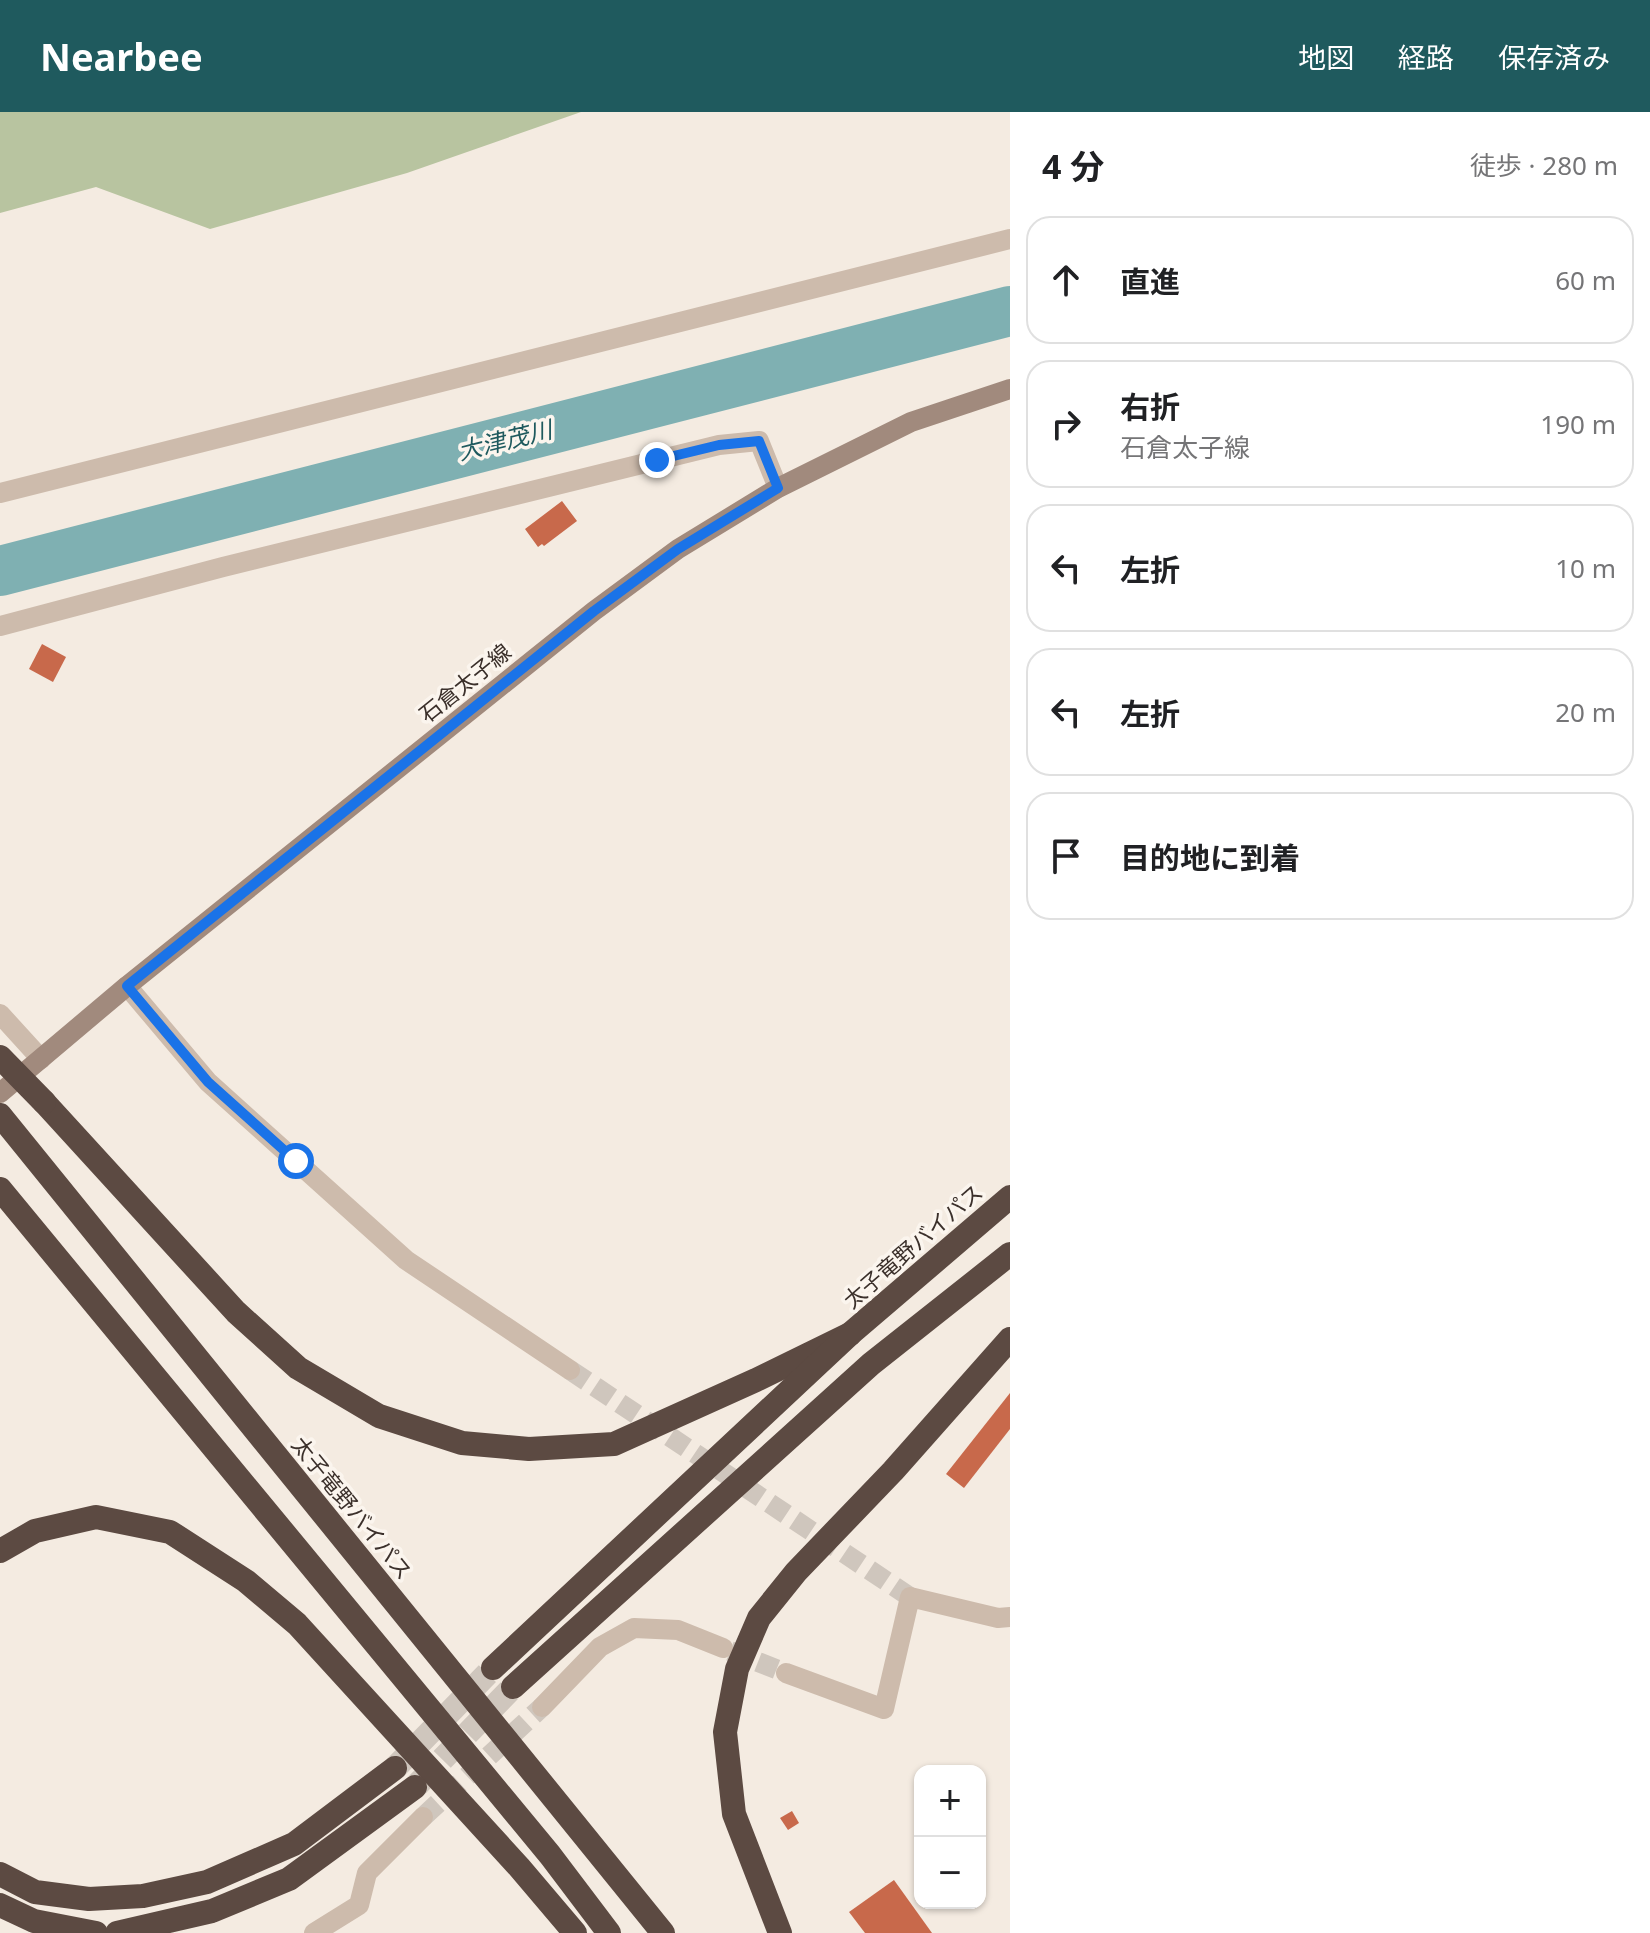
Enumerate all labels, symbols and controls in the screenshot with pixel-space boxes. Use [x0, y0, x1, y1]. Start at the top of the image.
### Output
text: Nearbee [40, 30, 203, 82]
text: 地図 [1298, 38, 1354, 76]
text: 経路 [1398, 38, 1454, 76]
text: 保存済み [1498, 38, 1610, 76]
text: 4 分 [1042, 143, 1104, 189]
text: 徒歩 · 280 m [1470, 147, 1618, 183]
icon: ahead [1044, 258, 1088, 302]
text: 直進 [1120, 261, 1180, 302]
text: 60 m [1555, 262, 1616, 298]
text: 右折 [1120, 386, 1180, 427]
icon: right [1044, 402, 1088, 446]
text: 190 m [1540, 406, 1616, 442]
water label: 大津茂川 [454, 411, 558, 467]
text: 石倉太子線 [1120, 429, 1250, 465]
route end [639, 442, 675, 478]
icon: left [1044, 546, 1088, 590]
text: 左折 [1120, 549, 1180, 590]
text: 10 m [1555, 550, 1616, 586]
street label: 石倉太子線 [412, 636, 517, 728]
icon: left [1044, 690, 1088, 734]
text: 左折 [1120, 693, 1180, 734]
text: 20 m [1555, 694, 1616, 730]
icon: arrive [1044, 834, 1088, 878]
text: 目的地に到着 [1120, 837, 1300, 878]
route start [278, 1143, 314, 1179]
street label: 太子竜野バイパス [836, 1176, 988, 1314]
street label: 太子竜野バイパス [286, 1430, 420, 1585]
map controls [914, 1765, 986, 1909]
button: + [914, 1765, 986, 1837]
button: − [914, 1837, 986, 1909]

